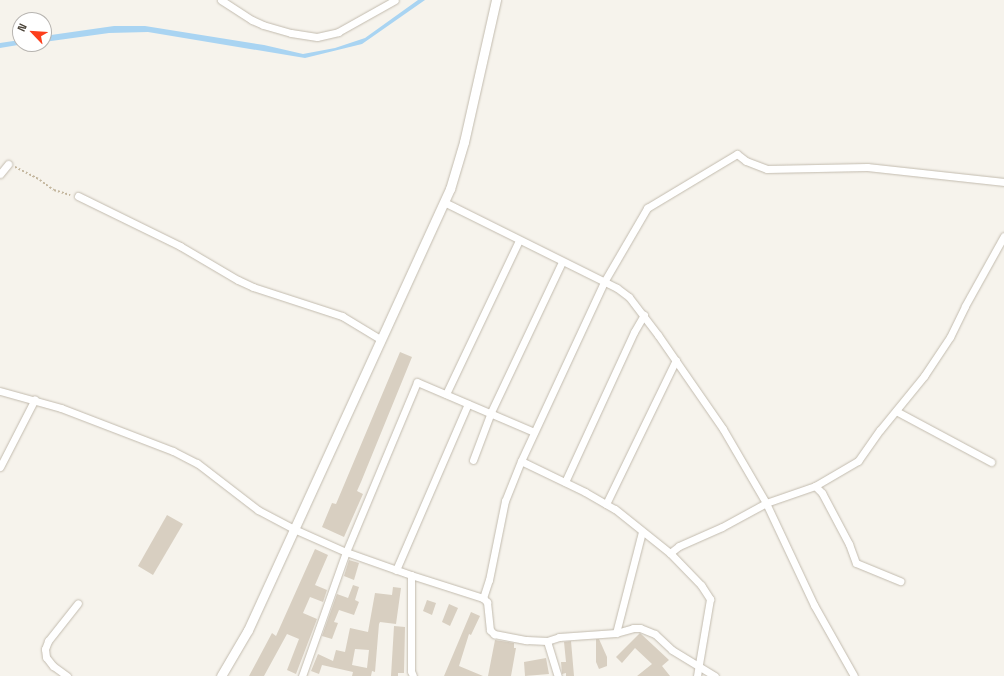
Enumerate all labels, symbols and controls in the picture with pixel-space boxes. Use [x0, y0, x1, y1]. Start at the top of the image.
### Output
north arrow [12, 12, 52, 52]
text: N [14, 21, 30, 34]

